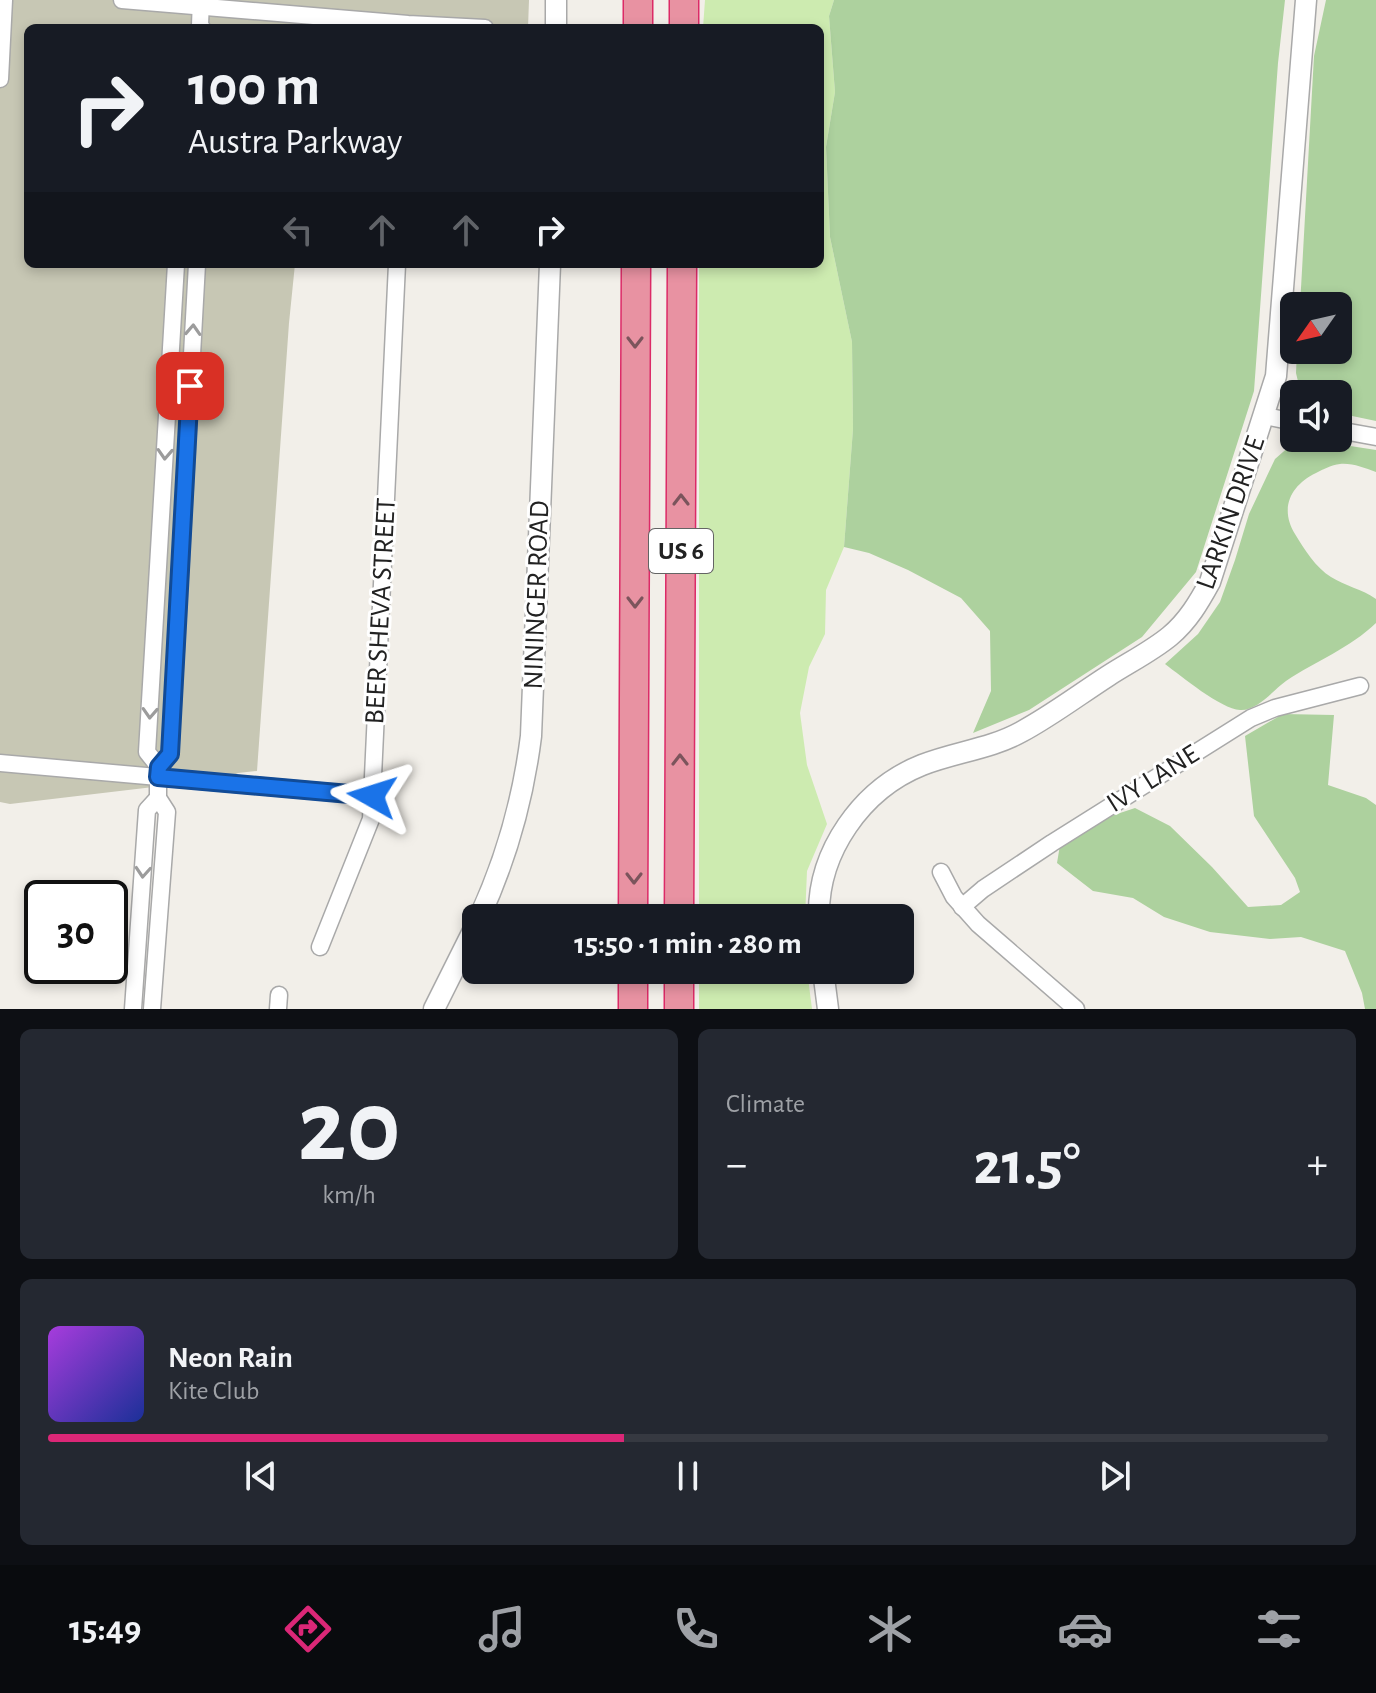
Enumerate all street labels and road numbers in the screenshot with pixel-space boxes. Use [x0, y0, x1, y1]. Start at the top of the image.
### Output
street label: LARKIN DRIVE [1192, 433, 1270, 593]
street label: BEER SHEVA STREET [361, 497, 401, 725]
street label: NININGER ROAD [520, 500, 554, 690]
road number: US 6 [649, 529, 713, 573]
street label: IVY LANE [1102, 740, 1204, 818]

